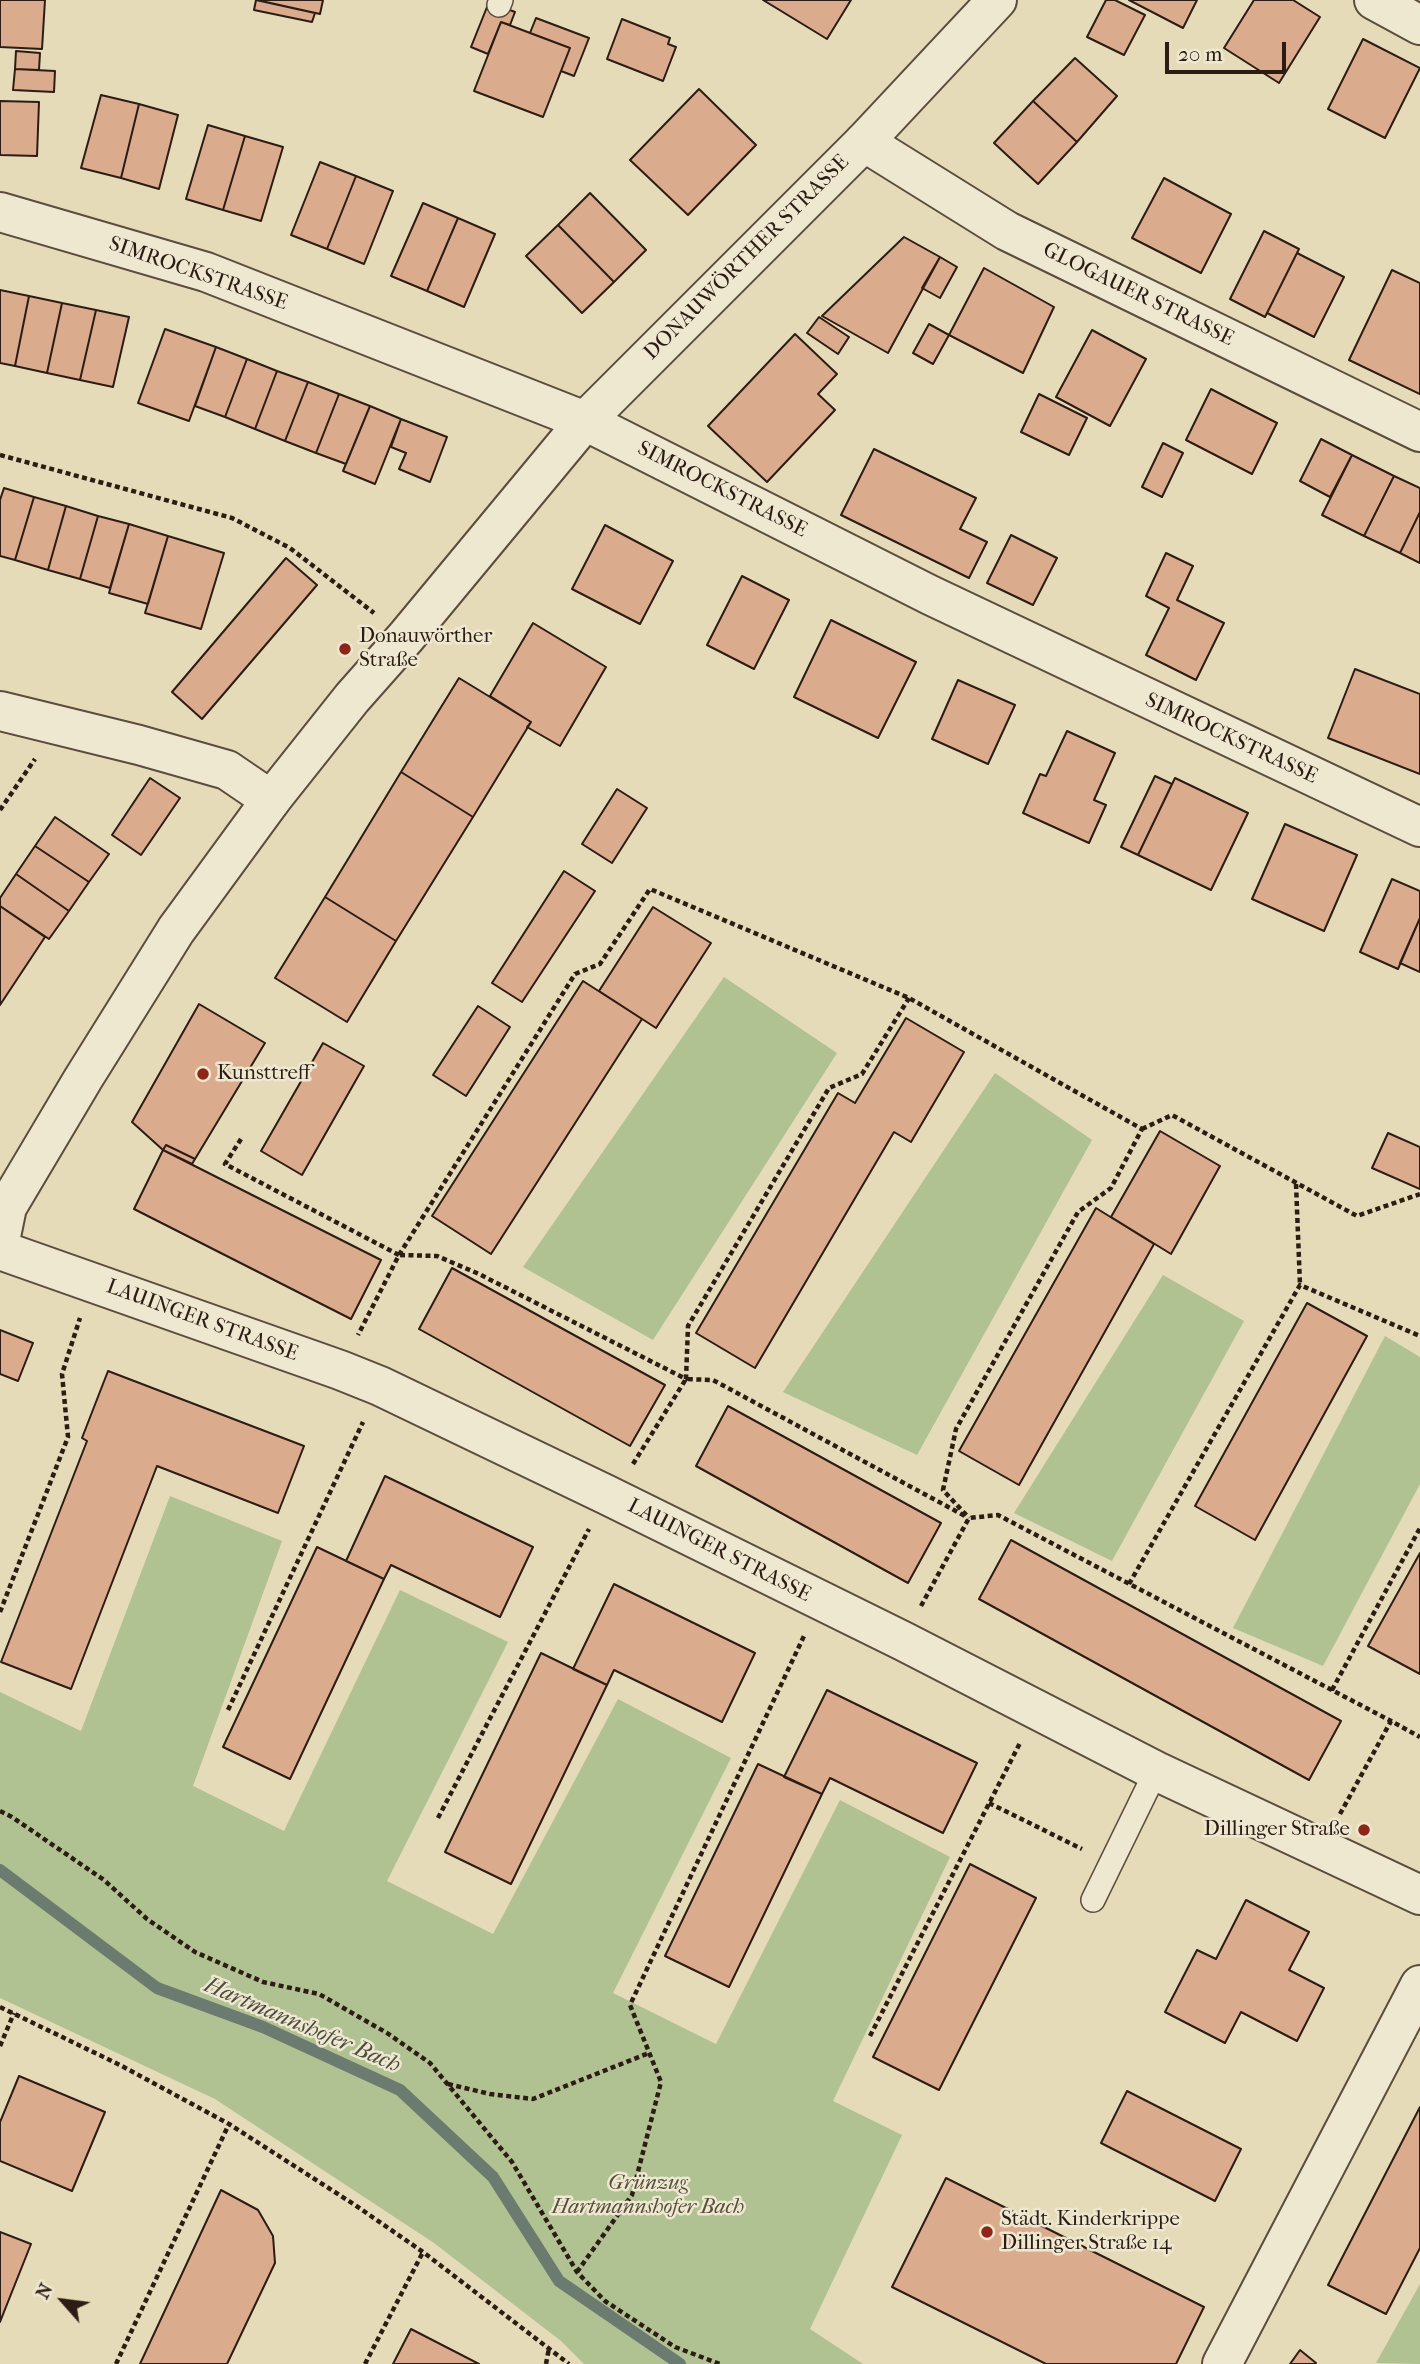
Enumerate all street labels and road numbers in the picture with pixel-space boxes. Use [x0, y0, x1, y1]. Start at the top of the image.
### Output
street label: DONAUWÖRTHER STRASSE [639, 150, 855, 366]
street label: SIMROCKSTRASSE [105, 232, 291, 316]
street label: GLOGAUER STRASSE [1038, 238, 1238, 352]
street label: SIMROCKSTRASSE [633, 436, 811, 544]
street label: SIMROCKSTRASSE [1141, 688, 1321, 790]
street label: LAUINGER STRASSE [103, 1275, 301, 1367]
street label: LAUINGER STRASSE [623, 1494, 815, 1608]

